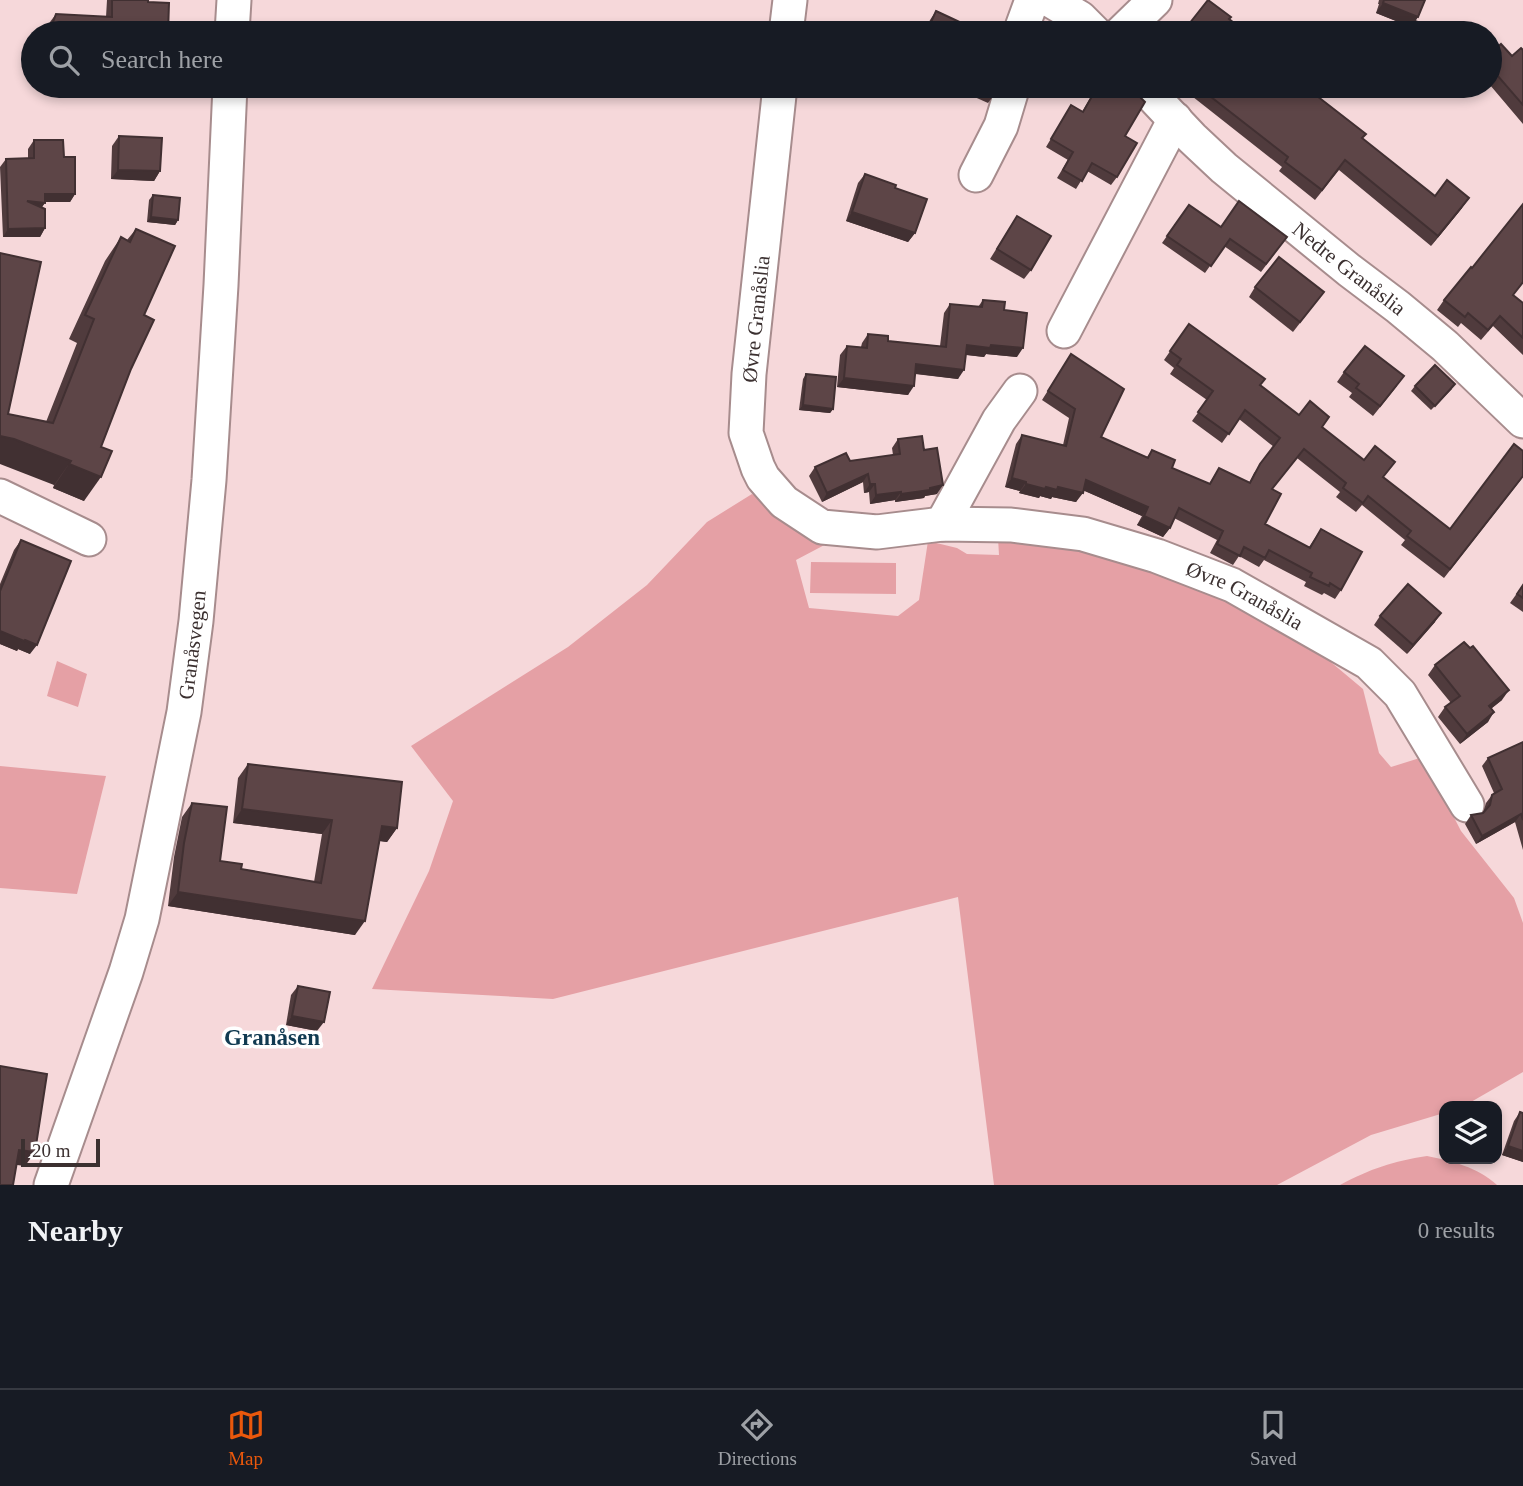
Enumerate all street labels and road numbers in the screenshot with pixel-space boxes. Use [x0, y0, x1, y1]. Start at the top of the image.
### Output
street label: Nedre Granåslia [1288, 217, 1411, 321]
street label: Øvre Granåslia [737, 254, 775, 384]
street label: Øvre Granåslia [1183, 556, 1308, 635]
street label: Granåsvegen [174, 589, 211, 701]

